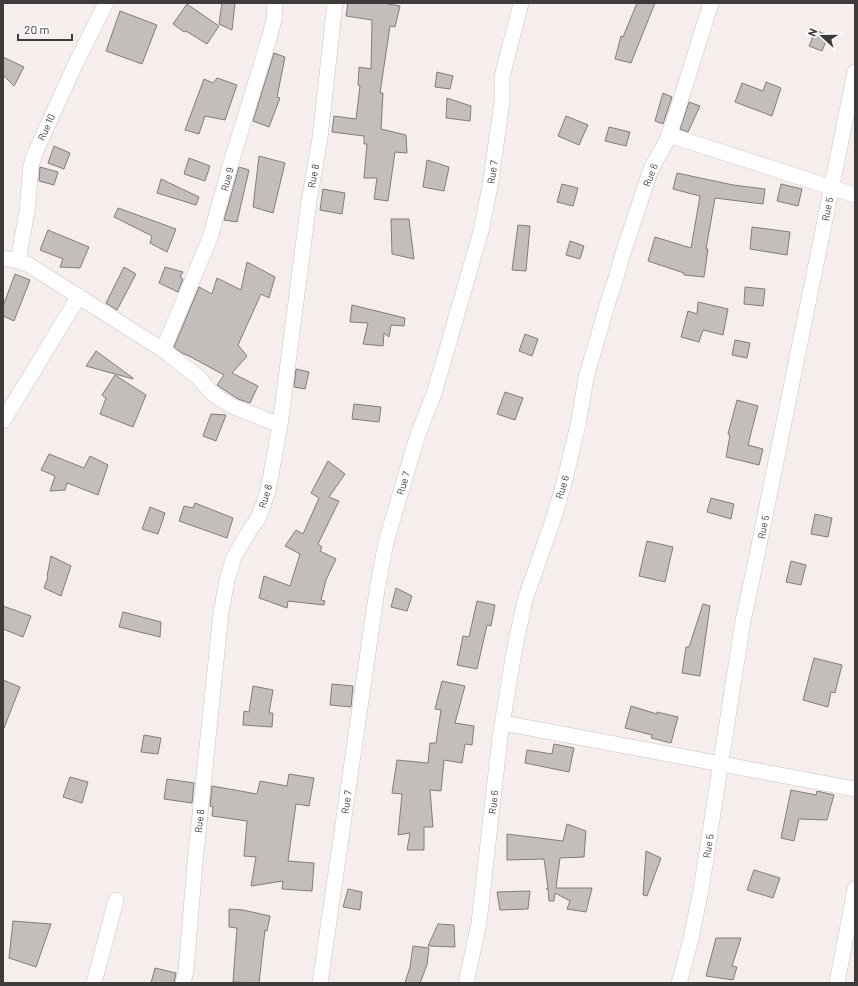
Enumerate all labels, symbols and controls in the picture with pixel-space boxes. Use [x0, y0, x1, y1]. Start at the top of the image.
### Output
scale bar [18, 16, 72, 42]
north arrow [802, 16, 842, 56]
text: 20 m [24, 22, 50, 36]
text: N [805, 26, 820, 38]
street label: Rue 10 [35, 112, 57, 142]
street label: Rue 7 [484, 159, 500, 184]
street label: Rue 6 [640, 162, 660, 188]
street label: Rue 8 [305, 163, 321, 189]
street label: Rue 9 [218, 166, 236, 192]
street label: Rue 5 [819, 196, 835, 222]
street label: Rue 7 [394, 470, 412, 496]
street label: Rue 6 [553, 474, 571, 500]
street label: Rue 8 [256, 483, 274, 509]
street label: Rue 5 [755, 514, 771, 540]
street label: Rue 7 [338, 789, 354, 814]
street label: Rue 6 [486, 789, 500, 815]
street label: Rue 8 [192, 808, 206, 834]
street label: Rue 5 [700, 833, 716, 859]

